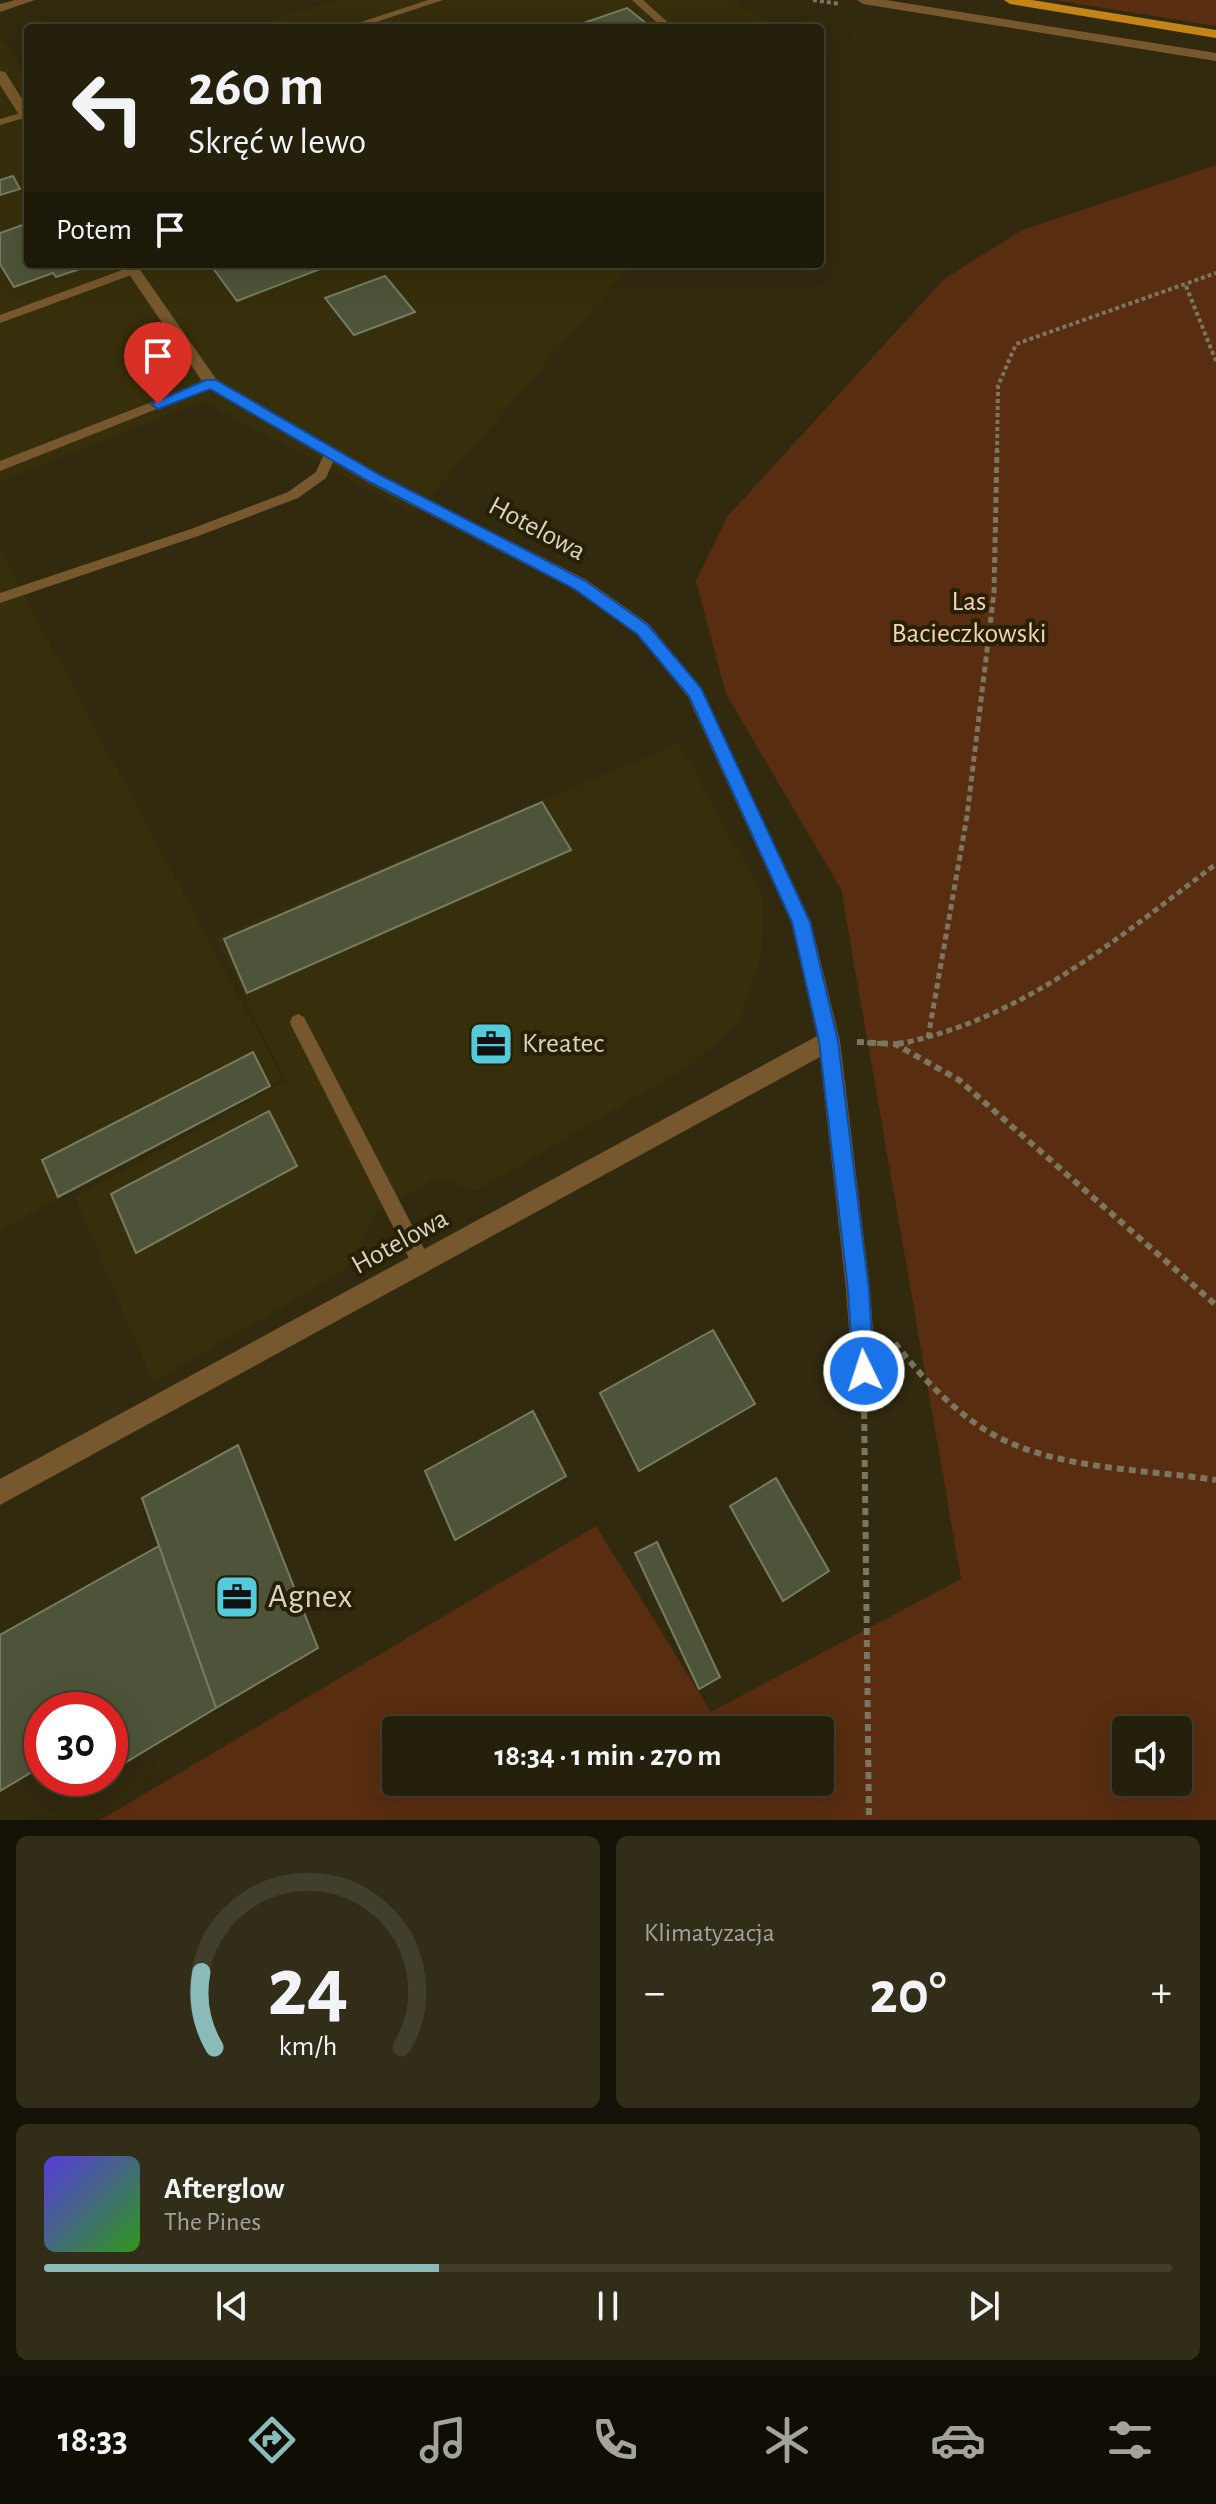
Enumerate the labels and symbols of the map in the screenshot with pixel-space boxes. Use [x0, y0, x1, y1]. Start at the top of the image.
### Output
pin [124, 322, 192, 404]
street label: Hotelowa [484, 492, 590, 566]
park label: Las Bacieczkowski [891, 588, 1047, 648]
office icon: Kreatec [467, 1020, 515, 1068]
place label: Kreatec [522, 1030, 604, 1058]
street label: Hotelowa [347, 1204, 453, 1280]
position arrow [822, 1329, 906, 1413]
office icon: Agnex [213, 1573, 261, 1621]
place label: Agnex [268, 1580, 352, 1614]
speed limit sign: 30 [24, 1692, 128, 1796]

